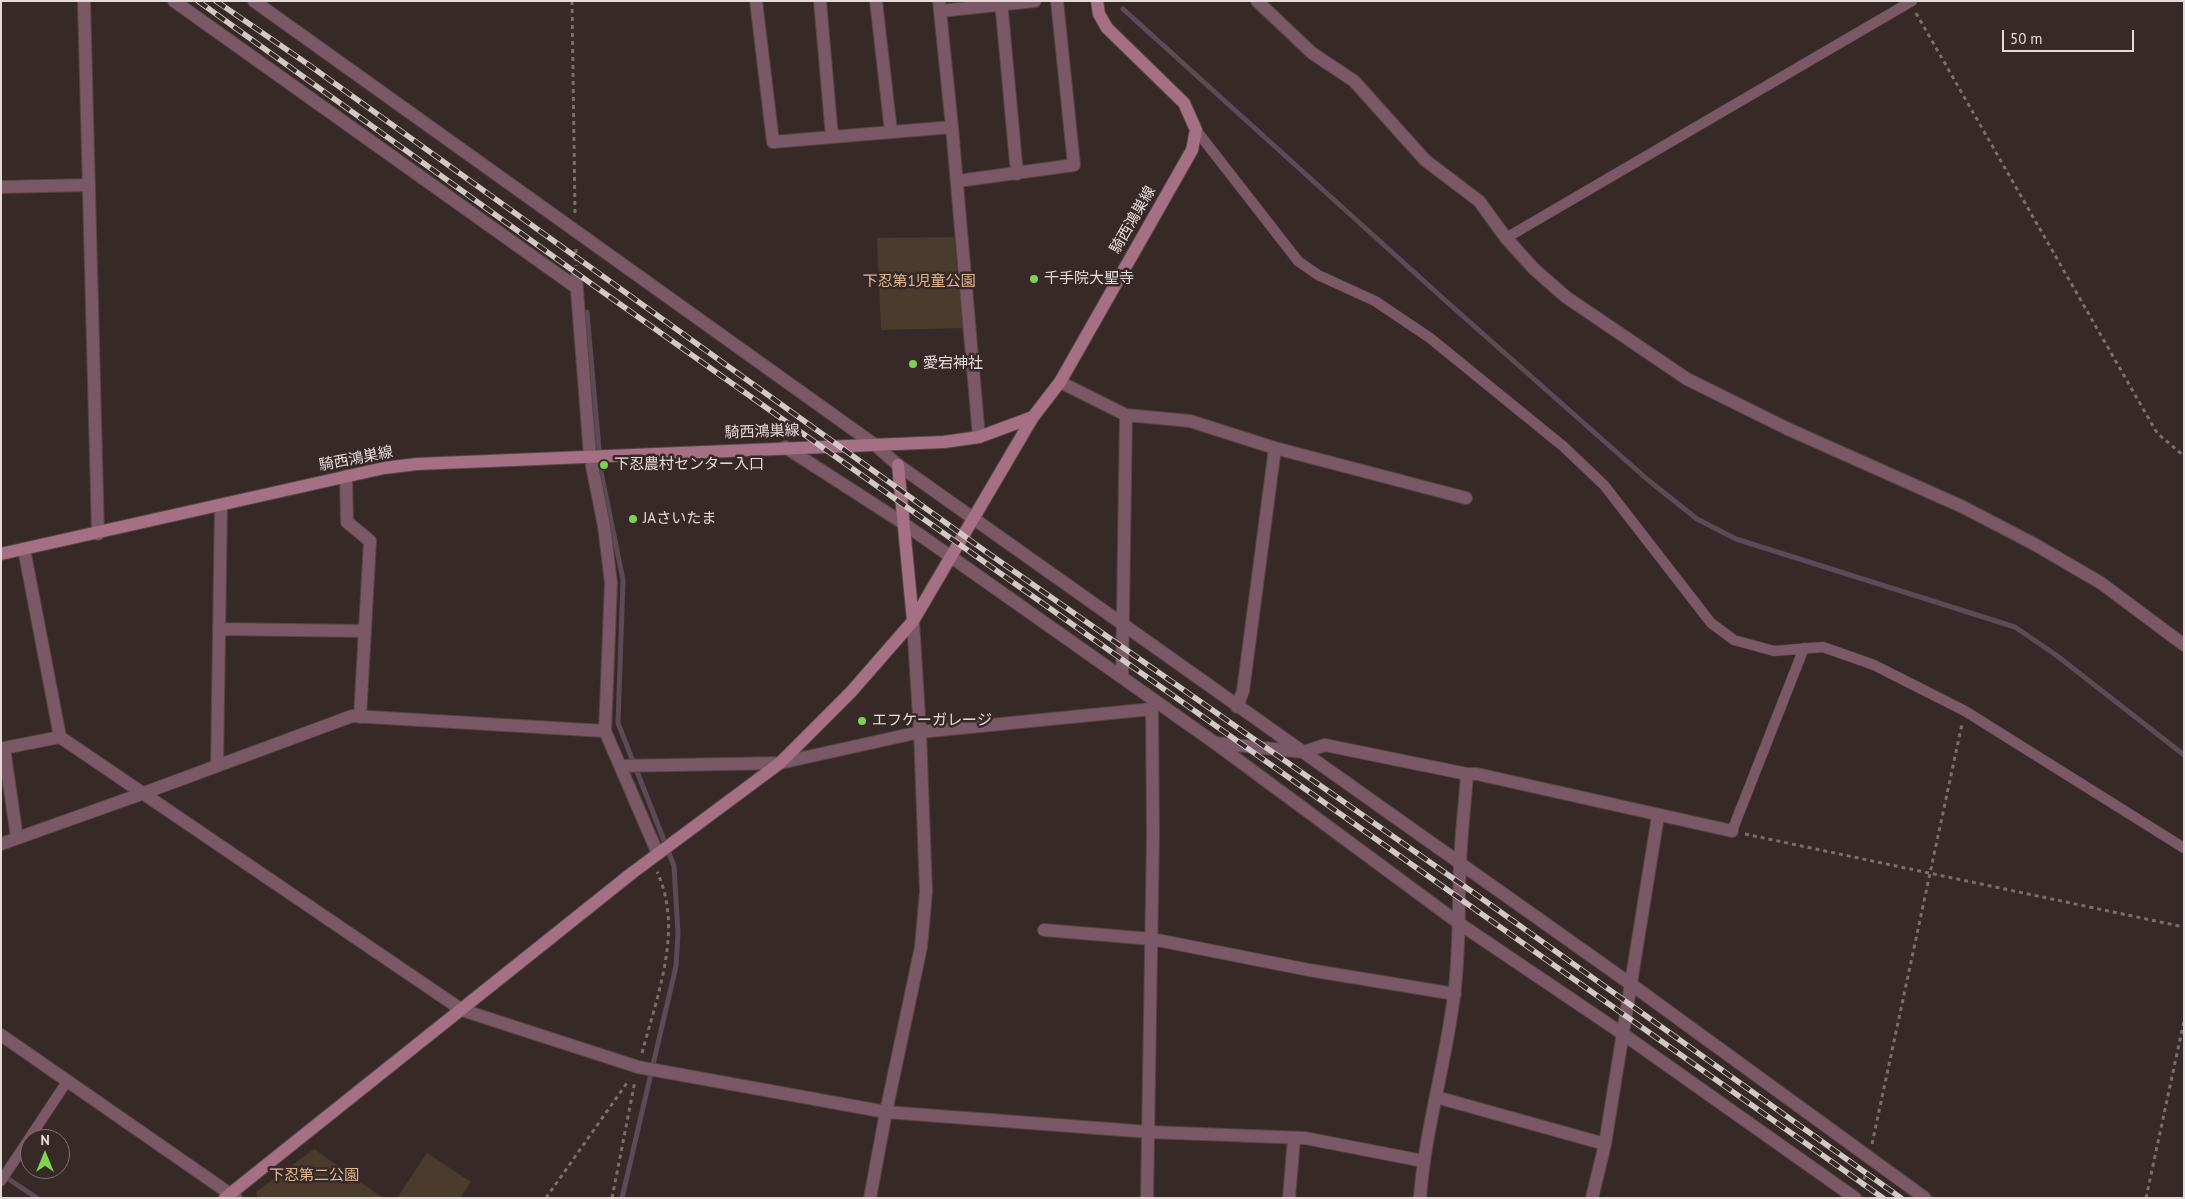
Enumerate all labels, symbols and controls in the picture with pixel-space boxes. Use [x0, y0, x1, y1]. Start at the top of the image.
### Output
scale bar [2005, 20, 2138, 52]
text: 50 m [2010, 29, 2043, 48]
street label: 騎西鴻巣線 [1106, 183, 1160, 257]
place label: 千手院大聖寺 [1044, 270, 1134, 288]
park label: 下忍第1児童公園 [862, 273, 976, 291]
marker: 千手院大聖寺 [1028, 273, 1040, 285]
place label: 愛宕神社 [923, 355, 983, 373]
marker: 愛宕神社 [907, 358, 919, 370]
street label: 騎西鴻巣線 [724, 422, 800, 442]
street label: 騎西鴻巣線 [317, 443, 395, 475]
place label: 下忍農村センター入口 [614, 456, 764, 474]
marker: 下忍農村センター入口 [598, 459, 610, 471]
place label: JAさいたま [643, 510, 716, 528]
marker: JAさいたま [627, 513, 639, 525]
place label: エフケーガレージ [872, 712, 992, 730]
marker: エフケーガレージ [856, 715, 868, 727]
north arrow [20, 1129, 70, 1179]
text: N [40, 1131, 50, 1149]
park label: 下忍第二公園 [269, 1167, 359, 1185]

